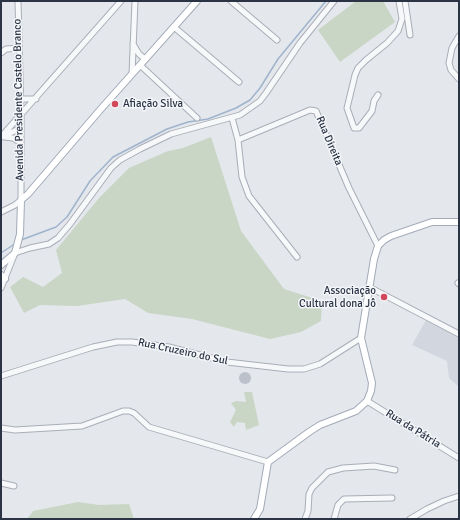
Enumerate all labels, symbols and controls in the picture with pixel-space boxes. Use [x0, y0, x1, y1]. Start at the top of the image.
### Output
street label: Avenida Presidente Castelo Branco [11, 19, 27, 181]
place label: Afiação Silva [123, 97, 183, 111]
marker: Afiação Silva [110, 99, 120, 109]
street label: Rua Direita [313, 114, 345, 168]
place label: Associação Cultural dona Jô [299, 284, 376, 310]
marker: Associação Cultural dona Jô [379, 292, 389, 302]
street label: Rua Cruzeiro do Sul [137, 336, 229, 368]
street label: Rua da Pátria [383, 407, 443, 451]

